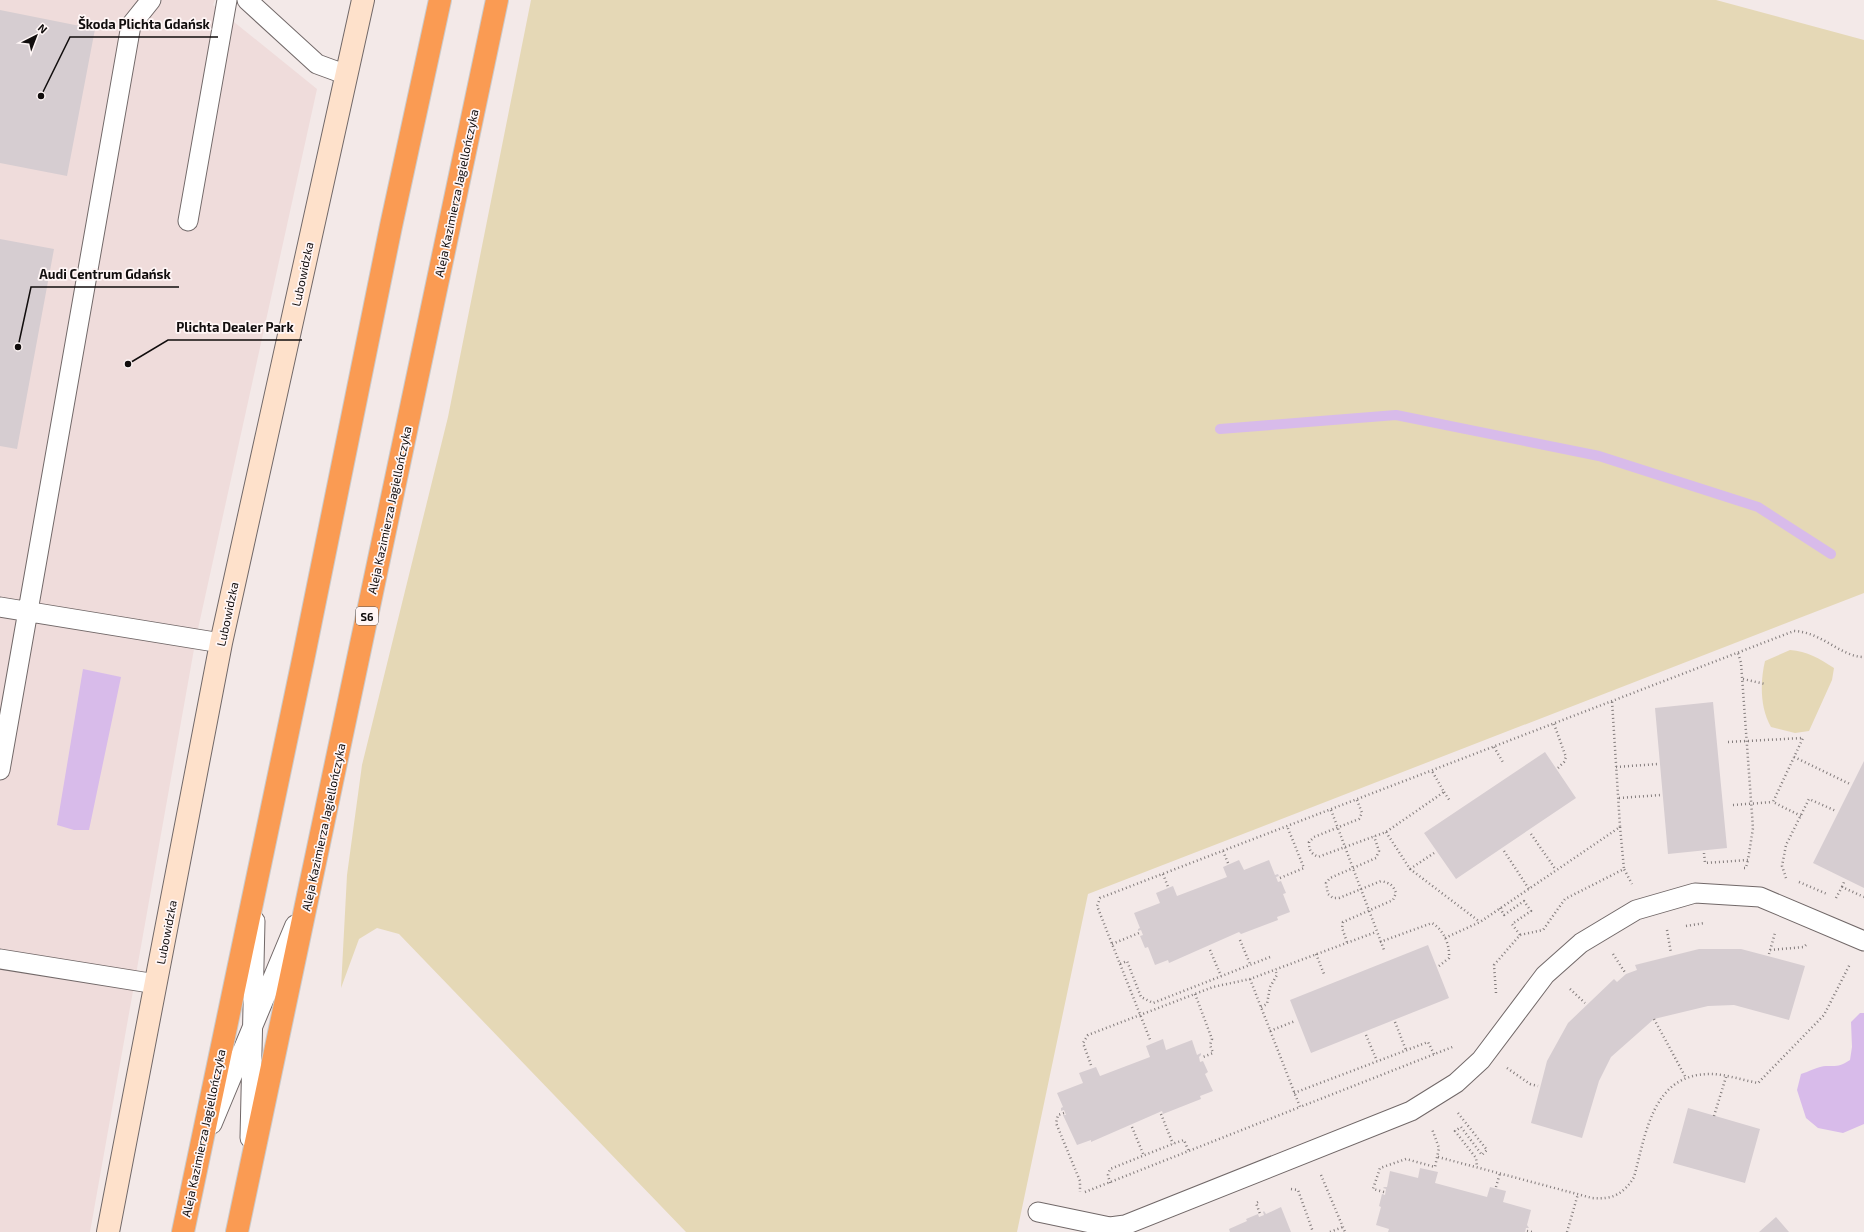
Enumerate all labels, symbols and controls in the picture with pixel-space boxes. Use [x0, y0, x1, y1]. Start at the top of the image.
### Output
callout: Škoda Plichta Gdańsk [70, 12, 218, 37]
text: Škoda Plichta Gdańsk [78, 15, 211, 32]
north arrow [16, 16, 56, 56]
text: N [36, 21, 50, 36]
street label: Aleja Kazimierza Jagiellończyka [431, 108, 482, 278]
street label: Lubowidzka [288, 241, 316, 307]
callout: Audi Centrum Gdańsk [31, 262, 179, 287]
text: Audi Centrum Gdańsk [39, 266, 172, 282]
callout: Plichta Dealer Park [168, 315, 302, 340]
text: Plichta Dealer Park [176, 319, 294, 335]
street label: Aleja Kazimierza Jagiellończyka [364, 425, 415, 595]
street label: Lubowidzka [213, 581, 241, 647]
road number: S6 [356, 607, 378, 625]
street label: Aleja Kazimierza Jagiellończyka [298, 742, 349, 912]
street label: Lubowidzka [153, 899, 179, 965]
street label: Aleja Kazimierza Jagiellończyka [178, 1048, 229, 1218]

